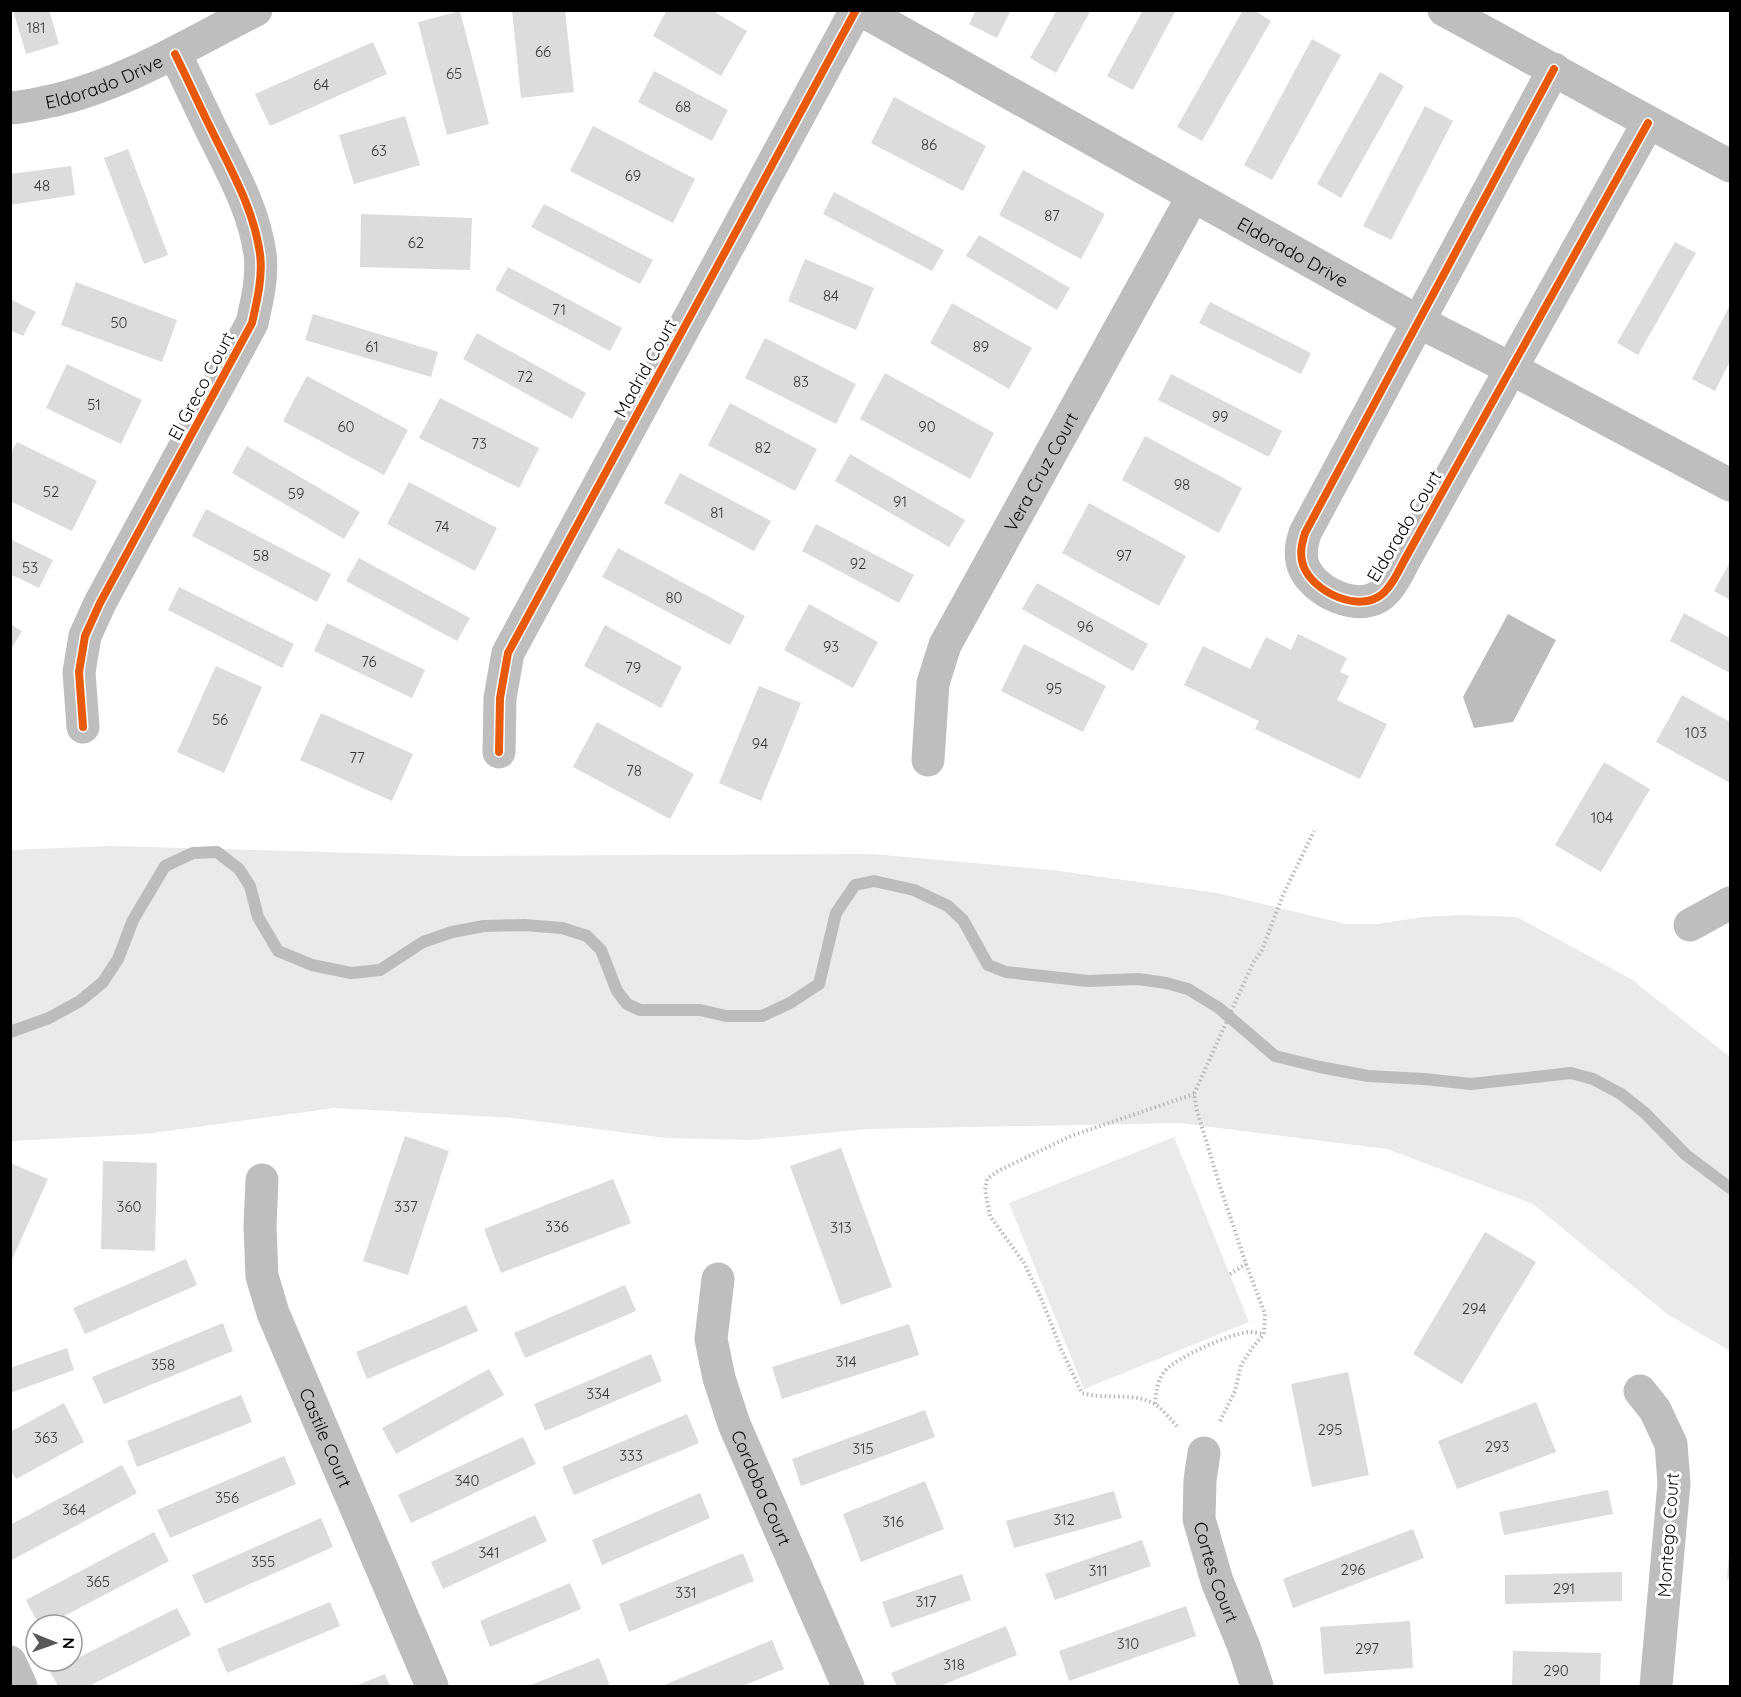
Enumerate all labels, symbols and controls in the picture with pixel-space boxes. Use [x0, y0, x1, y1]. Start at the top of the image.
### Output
house number: 181 [26, 18, 46, 37]
house number: 66 [535, 42, 551, 61]
street label: Eldorado Drive [43, 49, 166, 113]
house number: 65 [446, 64, 462, 83]
house number: 64 [313, 75, 329, 94]
house number: 68 [675, 97, 691, 116]
house number: 86 [921, 135, 937, 154]
house number: 63 [371, 141, 387, 160]
house number: 69 [625, 166, 641, 185]
house number: 48 [34, 176, 50, 195]
house number: 87 [1044, 206, 1060, 225]
street label: Eldorado Drive [1233, 211, 1353, 292]
house number: 62 [408, 233, 424, 252]
house number: 84 [823, 286, 839, 305]
house number: 71 [552, 300, 566, 319]
house number: 50 [110, 313, 128, 332]
street label: Madrid Court [608, 315, 682, 421]
street label: El Greco Court [163, 328, 239, 444]
house number: 61 [365, 337, 379, 356]
house number: 89 [973, 337, 989, 356]
house number: 72 [517, 367, 533, 386]
house number: 83 [793, 372, 809, 391]
house number: 51 [87, 395, 101, 414]
house number: 99 [1212, 407, 1228, 426]
street label: Vera Cruz Court [999, 408, 1083, 535]
house number: 60 [338, 417, 355, 436]
house number: 90 [918, 417, 936, 436]
house number: 73 [471, 434, 487, 453]
house number: 82 [755, 438, 771, 457]
street label: Eldorado Court [1362, 466, 1446, 586]
house number: 98 [1174, 475, 1190, 494]
house number: 52 [43, 482, 59, 501]
house number: 59 [288, 484, 304, 503]
house number: 91 [893, 492, 907, 511]
house number: 81 [710, 503, 724, 522]
house number: 74 [434, 517, 450, 536]
house number: 58 [253, 546, 269, 565]
house number: 97 [1116, 546, 1132, 565]
house number: 92 [850, 554, 866, 573]
house number: 53 [22, 558, 38, 577]
house number: 80 [665, 588, 683, 607]
house number: 96 [1077, 617, 1093, 636]
house number: 93 [823, 637, 839, 656]
house number: 76 [361, 652, 377, 671]
house number: 79 [625, 658, 641, 677]
house number: 95 [1046, 679, 1062, 698]
house number: 56 [212, 710, 228, 729]
house number: 103 [1685, 723, 1707, 742]
house number: 94 [752, 734, 768, 753]
house number: 77 [349, 748, 365, 767]
house number: 78 [626, 761, 642, 780]
house number: 104 [1591, 808, 1613, 827]
house number: 360 [117, 1197, 142, 1216]
house number: 337 [394, 1197, 418, 1216]
house number: 336 [545, 1217, 569, 1236]
house number: 313 [830, 1218, 852, 1237]
house number: 294 [1462, 1299, 1486, 1318]
house number: 314 [835, 1352, 857, 1371]
house number: 358 [151, 1355, 175, 1374]
street label: Castile Court [295, 1384, 357, 1491]
house number: 334 [586, 1384, 610, 1403]
house number: 295 [1318, 1420, 1342, 1439]
street label: Cordoba Court [726, 1426, 797, 1549]
house number: 363 [34, 1428, 58, 1447]
house number: 293 [1485, 1437, 1509, 1456]
house number: 315 [852, 1439, 874, 1458]
house number: 333 [619, 1446, 643, 1465]
house number: 340 [455, 1471, 479, 1490]
street label: Montego Court [1652, 1472, 1684, 1598]
house number: 356 [215, 1488, 239, 1507]
house number: 364 [62, 1500, 86, 1519]
house number: 312 [1053, 1510, 1075, 1529]
house number: 316 [882, 1512, 904, 1531]
street label: Cortes Court [1189, 1519, 1244, 1626]
house number: 341 [478, 1543, 500, 1562]
house number: 355 [251, 1552, 275, 1571]
house number: 296 [1341, 1560, 1365, 1579]
house number: 311 [1089, 1561, 1107, 1580]
house number: 365 [86, 1572, 110, 1591]
house number: 291 [1553, 1579, 1575, 1598]
house number: 331 [675, 1583, 697, 1602]
house number: 317 [915, 1592, 937, 1611]
north arrow [24, 1613, 84, 1673]
house number: 310 [1117, 1634, 1139, 1653]
text: N [59, 1637, 79, 1649]
house number: 297 [1355, 1639, 1379, 1658]
house number: 318 [943, 1655, 965, 1674]
house number: 290 [1543, 1661, 1569, 1680]

